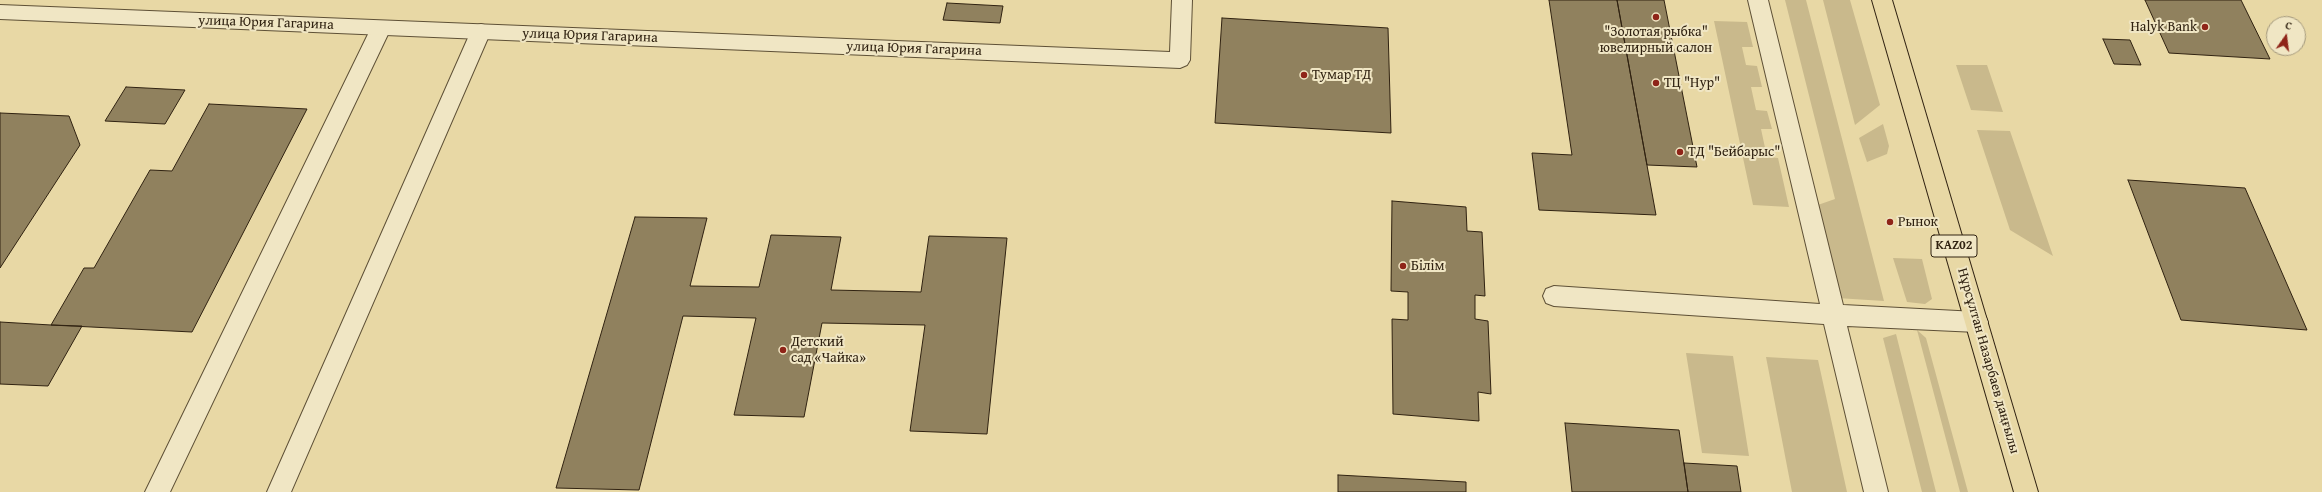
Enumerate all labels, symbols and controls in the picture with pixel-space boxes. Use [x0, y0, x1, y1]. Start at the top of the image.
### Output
street label: улица Юрия Гагарина [198, 12, 334, 34]
marker: "Золотая рыбка" ювелирный салон [1651, 12, 1661, 22]
north arrow [2266, 16, 2306, 56]
text: С [2284, 17, 2294, 34]
place label: Halyk Bank [2130, 19, 2197, 35]
marker: Halyk Bank [2200, 22, 2210, 32]
place label: "Золотая рыбка" ювелирный салон [1600, 24, 1712, 56]
street label: улица Юрия Гагарина [522, 25, 658, 47]
street label: улица Юрия Гагарина [846, 38, 982, 60]
place label: Тумар ТД [1312, 67, 1371, 83]
marker: Тумар ТД [1299, 70, 1309, 80]
place label: ТЦ "Нур" [1664, 75, 1720, 91]
marker: ТЦ "Нур" [1651, 78, 1661, 88]
place label: ТД "Бейбарыс" [1688, 144, 1780, 160]
marker: ТД "Бейбарыс" [1675, 147, 1685, 157]
place label: Рынок [1898, 214, 1938, 230]
marker: Рынок [1885, 217, 1895, 227]
road number: KАZ02 [1931, 235, 1977, 257]
place label: Білім [1411, 258, 1445, 274]
marker: Білім [1398, 261, 1408, 271]
street label: Нұрсұлтан Назарбаев даңғылы [1953, 266, 2023, 456]
place label: Детский сад «Чайка» [791, 334, 866, 366]
marker: Детский сад «Чайка» [778, 345, 788, 355]

